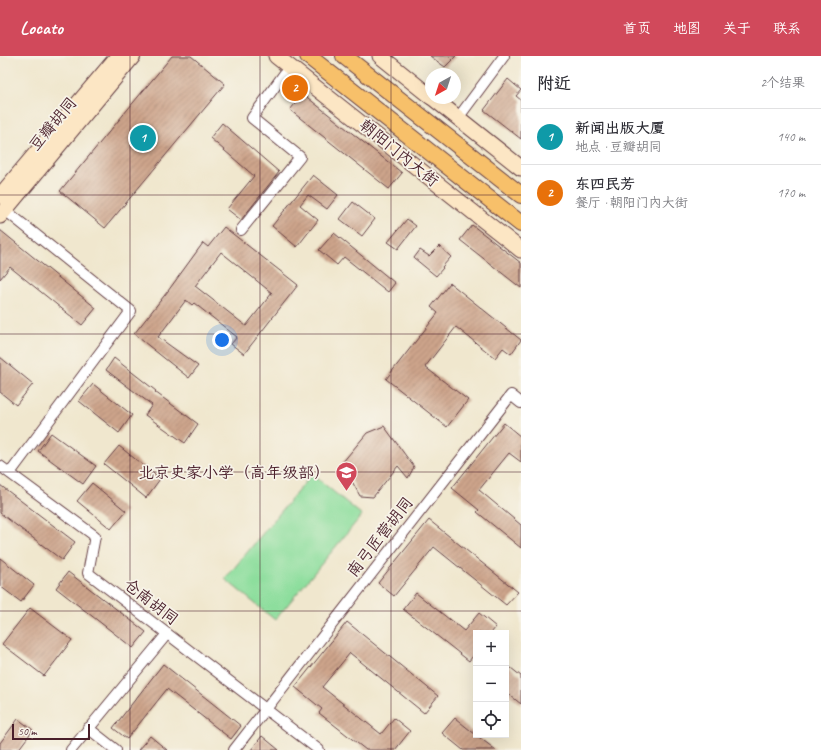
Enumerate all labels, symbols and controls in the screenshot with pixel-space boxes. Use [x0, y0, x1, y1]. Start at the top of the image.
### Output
text: Locato [20, 16, 63, 40]
text: 首页 [623, 20, 651, 37]
text: 地图 [673, 20, 701, 37]
text: 关于 [723, 20, 751, 37]
text: 联系 [773, 20, 801, 37]
north arrow [425, 68, 461, 104]
pin: 2 [282, 73, 308, 103]
text: 附近 [537, 73, 571, 94]
text: 2个结果 [760, 75, 805, 91]
street label: 豆瓣胡同 [25, 93, 81, 155]
street label: 朝阳门内大街 [355, 115, 443, 191]
text: 新闻出版大厦 [575, 119, 665, 138]
pin: 1 [130, 123, 156, 153]
text: 1 [547, 129, 553, 145]
text: 140 m [777, 129, 805, 145]
text: 地点 · 豆瓣胡同 [575, 139, 662, 155]
text: 东四民芳 [575, 175, 635, 194]
text: 2 [547, 185, 553, 201]
text: 170 m [777, 185, 805, 201]
text: 餐厅 · 朝阳门内大街 [575, 195, 688, 211]
your location [212, 330, 232, 350]
school or university icon: 北京史家小学（高年级部） [333, 460, 359, 493]
place label: 北京史家小学（高年级部） [138, 463, 330, 483]
street label: 南弓匠营胡同 [343, 493, 417, 581]
street label: 仓南胡同 [120, 574, 182, 630]
map controls [473, 630, 509, 738]
button: + [473, 630, 509, 666]
button: − [473, 666, 509, 702]
button: locate [473, 702, 509, 738]
scale bar [12, 722, 90, 741]
text: 50 m [18, 724, 37, 738]

